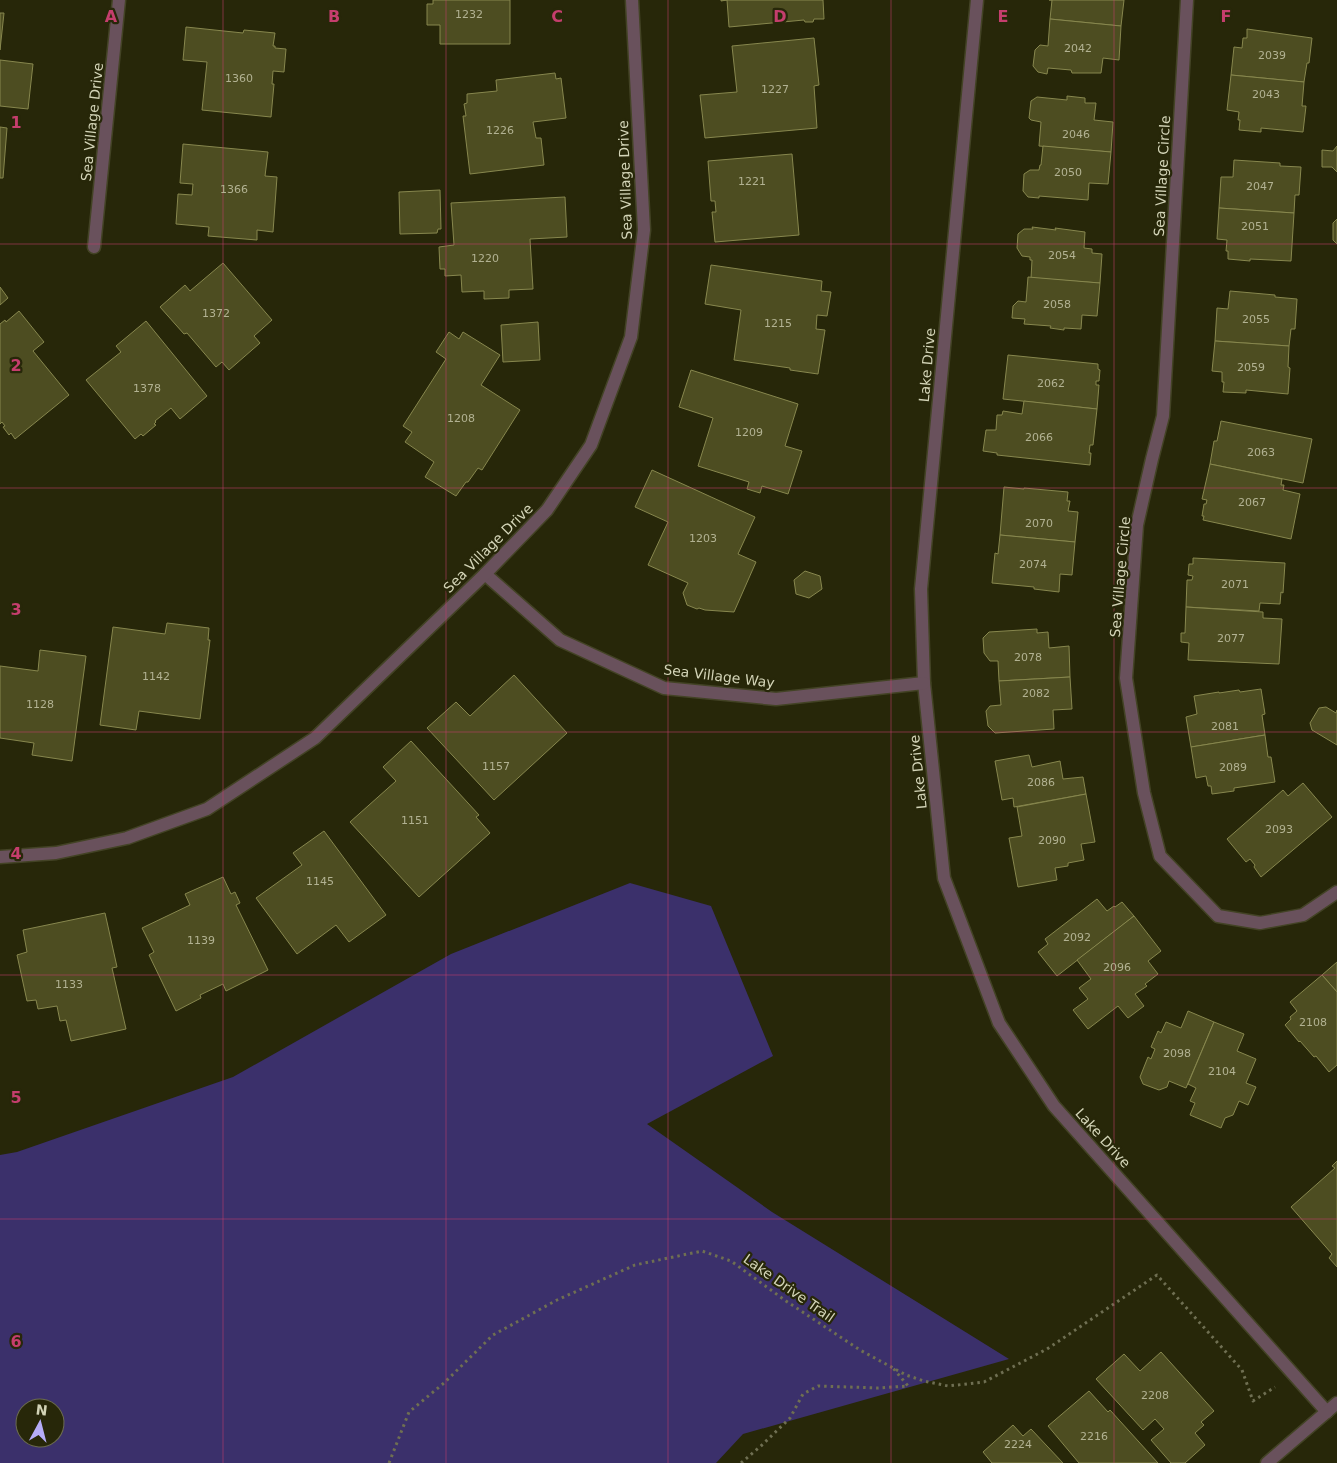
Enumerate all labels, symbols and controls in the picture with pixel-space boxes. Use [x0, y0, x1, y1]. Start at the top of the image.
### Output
text: A [105, 7, 118, 26]
text: B [328, 7, 340, 26]
text: C [551, 7, 563, 26]
text: D [773, 7, 787, 26]
text: E [998, 7, 1008, 26]
text: F [1221, 7, 1231, 26]
house number: 1232 [455, 8, 483, 21]
house number: 2042 [1064, 42, 1092, 55]
house number: 2039 [1258, 49, 1286, 62]
street label: Sea Village Drive [78, 62, 106, 182]
house number: 1360 [225, 72, 253, 85]
house number: 1227 [761, 83, 789, 96]
house number: 2043 [1252, 88, 1280, 101]
text: 1 [10, 113, 22, 132]
street label: Sea Village Circle [1151, 115, 1173, 237]
street label: Sea Village Drive [615, 120, 635, 240]
house number: 1226 [486, 124, 514, 137]
house number: 2046 [1062, 128, 1090, 141]
house number: 2050 [1054, 166, 1082, 179]
house number: 1221 [738, 175, 766, 188]
house number: 2047 [1246, 180, 1274, 193]
house number: 1366 [220, 183, 248, 196]
house number: 2051 [1241, 220, 1269, 233]
house number: 2054 [1048, 249, 1076, 262]
house number: 1220 [471, 252, 499, 265]
house number: 2058 [1043, 298, 1071, 311]
house number: 1372 [202, 307, 230, 320]
house number: 2055 [1242, 313, 1270, 326]
house number: 1215 [764, 317, 792, 330]
street label: Lake Drive [916, 327, 938, 403]
text: 2 [10, 356, 22, 375]
house number: 2059 [1237, 361, 1265, 374]
house number: 2062 [1037, 377, 1065, 390]
house number: 1378 [133, 382, 161, 395]
house number: 1208 [447, 412, 475, 425]
house number: 1209 [735, 426, 763, 439]
house number: 2066 [1025, 431, 1053, 444]
house number: 2063 [1247, 446, 1275, 459]
house number: 2067 [1238, 496, 1266, 509]
street label: Sea Village Drive [440, 500, 536, 596]
street label: Sea Village Circle [1107, 516, 1133, 638]
house number: 2070 [1025, 517, 1053, 530]
house number: 1203 [689, 532, 717, 545]
house number: 2074 [1019, 558, 1047, 571]
house number: 2071 [1221, 578, 1249, 591]
text: 3 [10, 600, 22, 619]
house number: 2077 [1217, 632, 1245, 645]
house number: 2078 [1014, 651, 1042, 664]
street label: Sea Village Way [663, 661, 775, 691]
house number: 1142 [142, 670, 170, 683]
house number: 2082 [1022, 687, 1050, 700]
house number: 1128 [26, 698, 54, 711]
house number: 2081 [1211, 720, 1239, 733]
street label: Lake Drive [906, 734, 930, 810]
house number: 1157 [482, 760, 510, 773]
house number: 2089 [1219, 761, 1247, 774]
house number: 2086 [1027, 776, 1055, 789]
house number: 1151 [401, 814, 429, 827]
house number: 2093 [1265, 823, 1293, 836]
house number: 2090 [1038, 834, 1066, 847]
text: 4 [10, 844, 22, 863]
house number: 1145 [306, 875, 334, 888]
house number: 2092 [1063, 931, 1091, 944]
house number: 1139 [187, 934, 215, 947]
house number: 2096 [1103, 961, 1131, 974]
house number: 1133 [55, 978, 83, 991]
house number: 2108 [1299, 1016, 1327, 1029]
house number: 2098 [1163, 1047, 1191, 1060]
house number: 2104 [1208, 1065, 1236, 1078]
text: 5 [10, 1088, 22, 1107]
street label: Lake Drive [1072, 1105, 1134, 1171]
street label: Lake Drive Trail [740, 1251, 838, 1325]
text: 6 [10, 1332, 22, 1351]
house number: 2208 [1141, 1389, 1169, 1402]
north arrow [15, 1398, 65, 1448]
text: N [35, 1401, 48, 1419]
house number: 2216 [1080, 1430, 1108, 1443]
house number: 2224 [1004, 1438, 1032, 1451]

